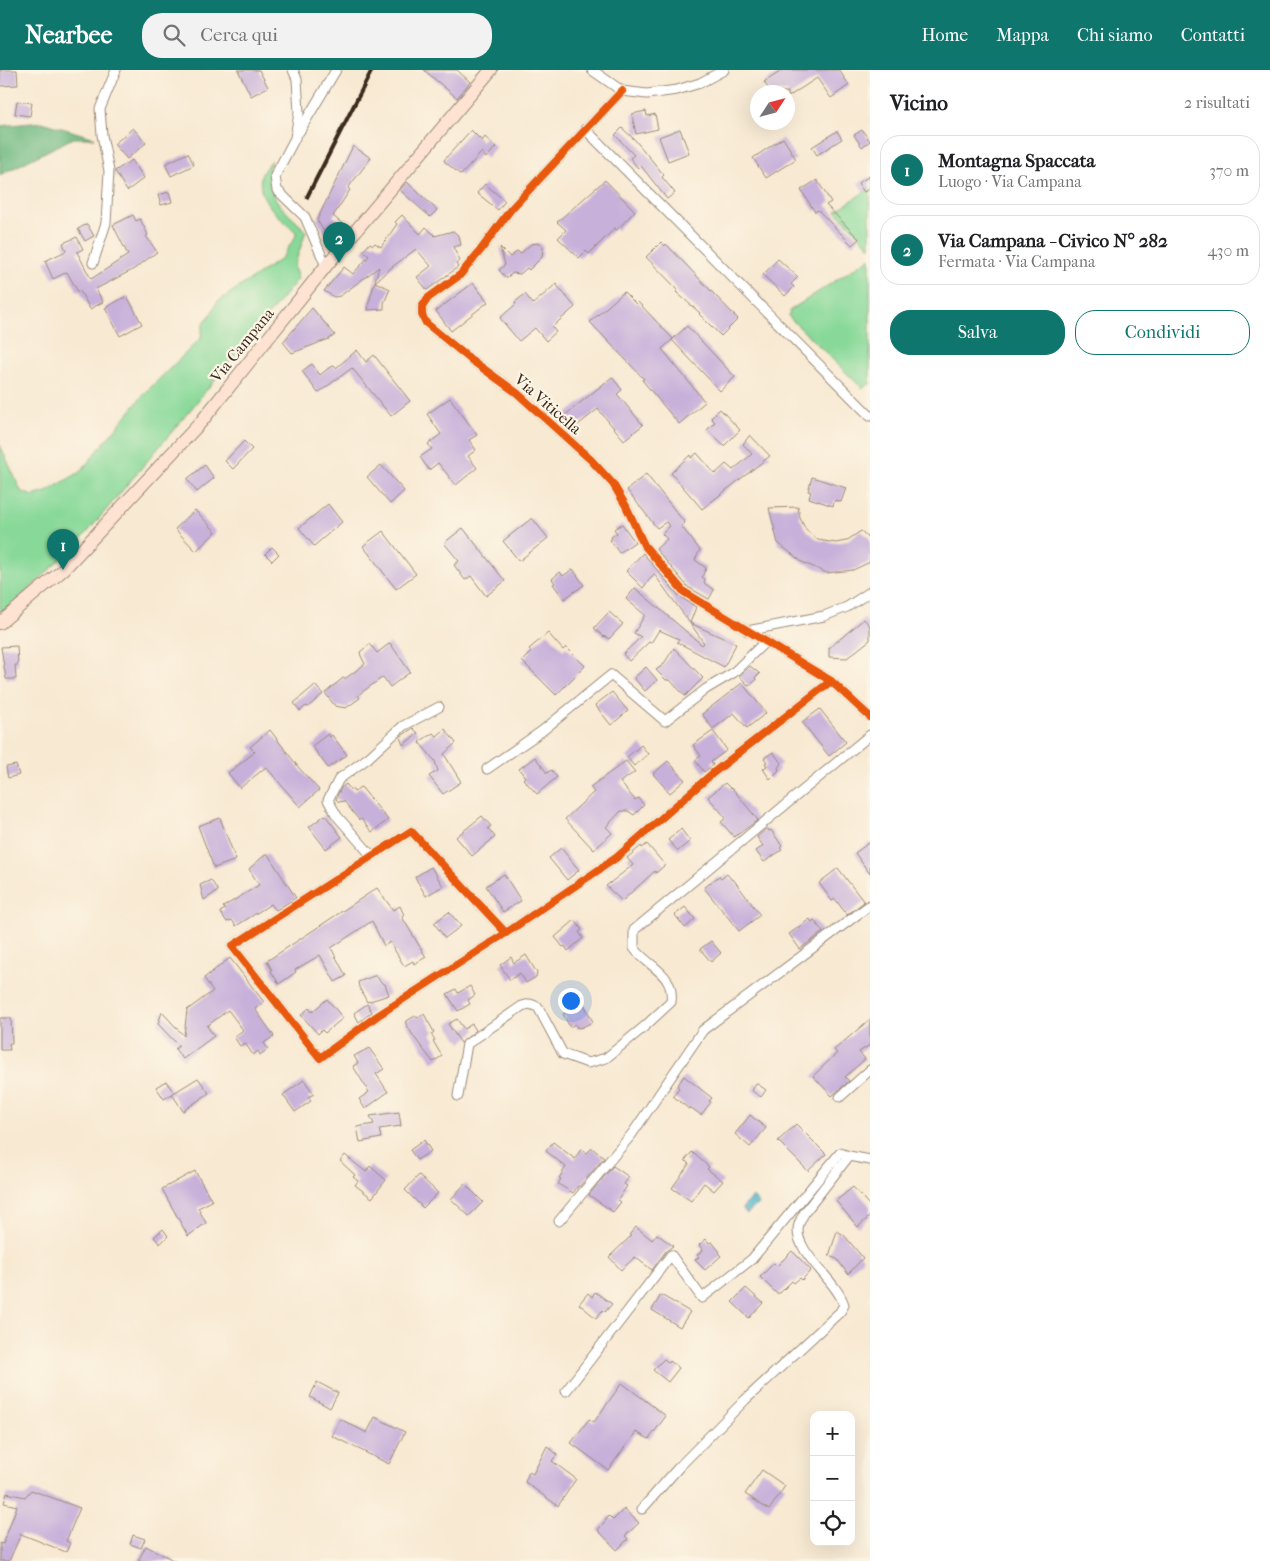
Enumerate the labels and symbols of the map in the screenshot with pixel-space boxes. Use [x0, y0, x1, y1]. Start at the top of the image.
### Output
north arrow [750, 85, 795, 130]
pin: 2 [323, 222, 355, 263]
street label: Via Campana [206, 304, 278, 387]
street label: Via Viticella [510, 369, 586, 439]
pin: 1 [47, 529, 79, 570]
your location [558, 988, 584, 1014]

